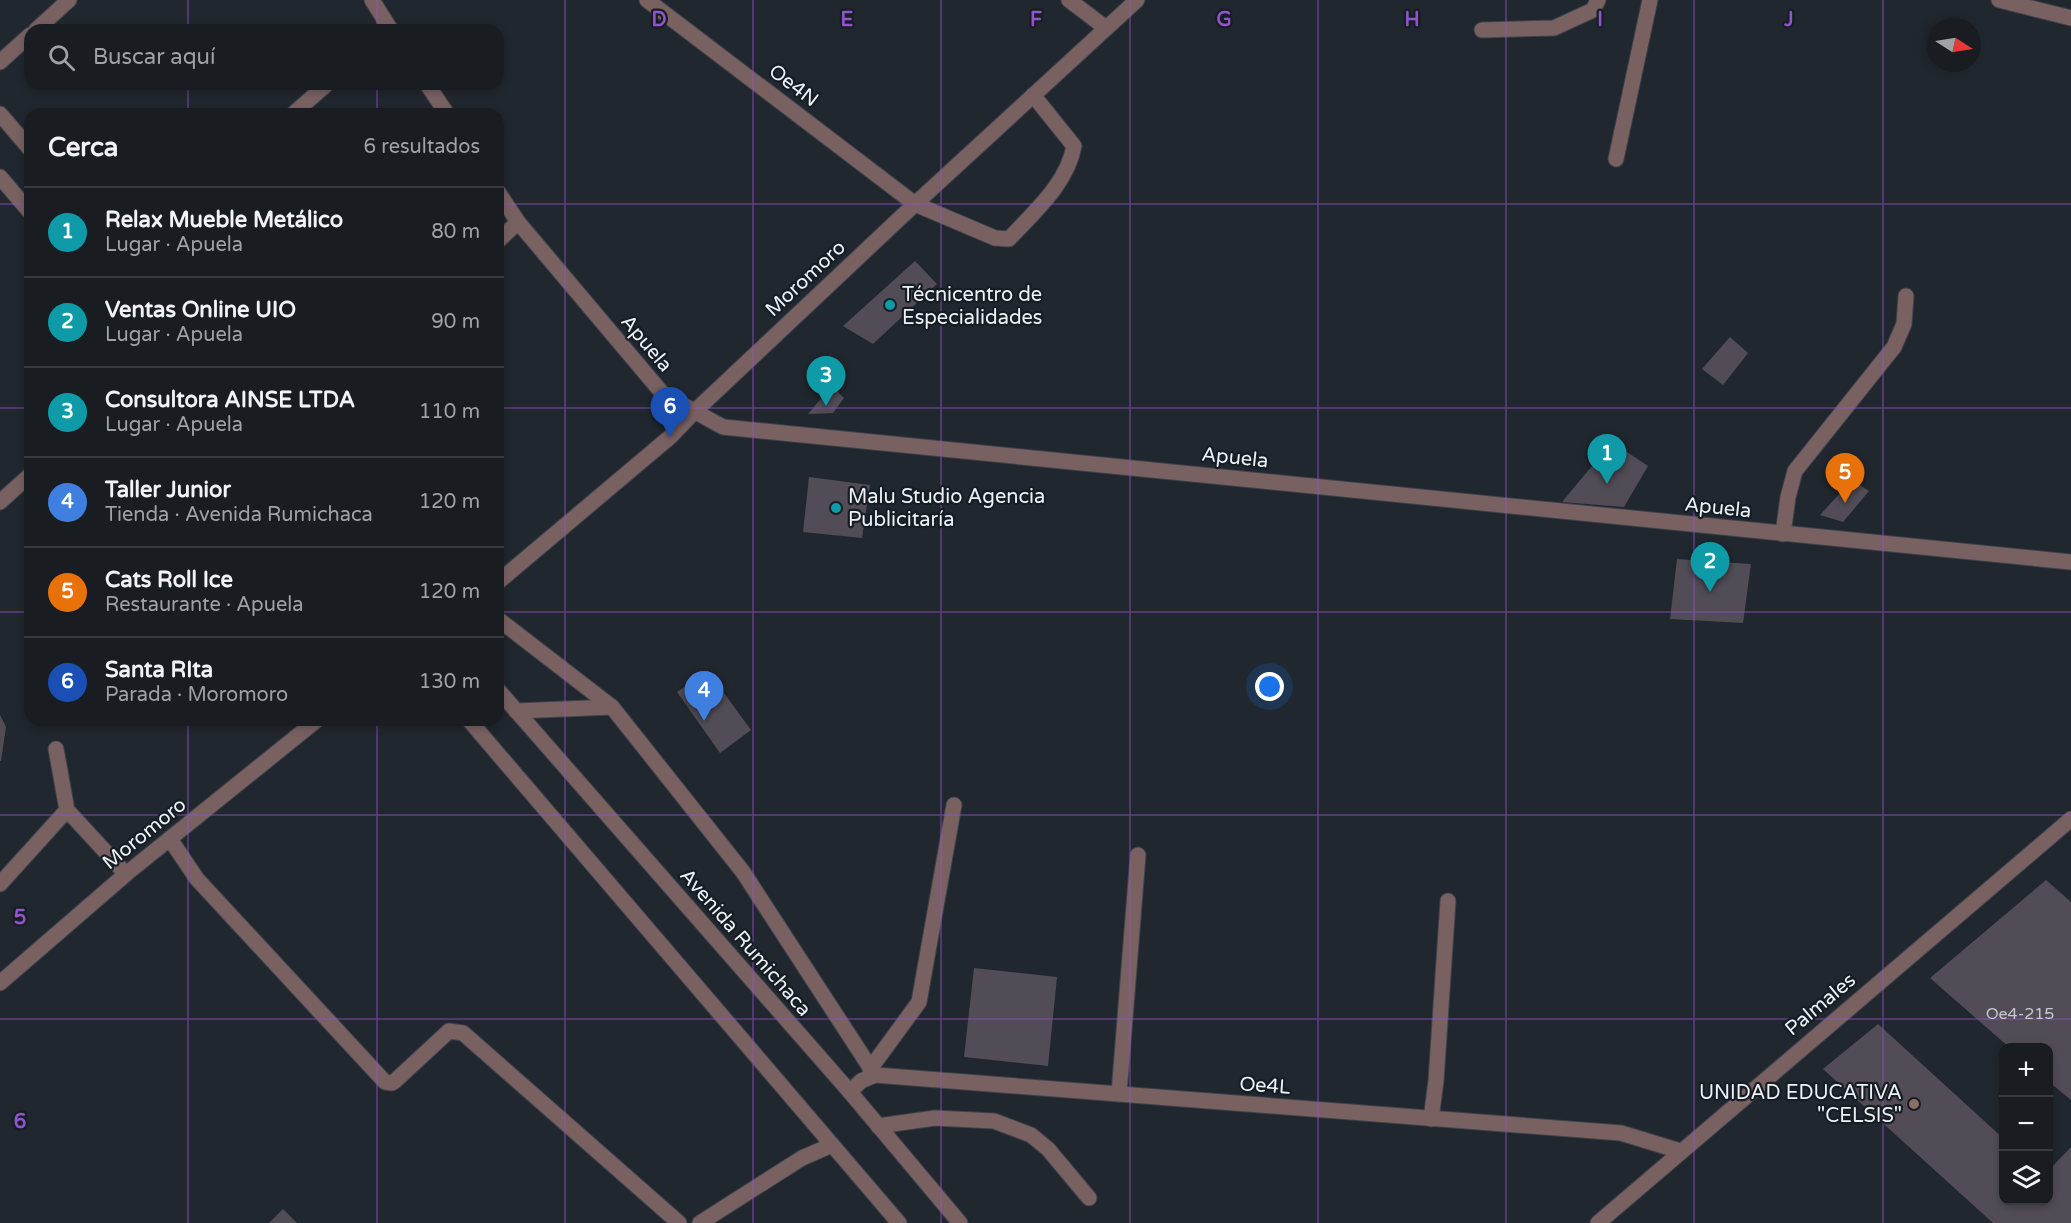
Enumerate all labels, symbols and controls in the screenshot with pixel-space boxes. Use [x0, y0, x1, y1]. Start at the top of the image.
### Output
text: D [651, 8, 667, 32]
text: E [841, 8, 854, 32]
text: F [1030, 8, 1042, 32]
text: G [1216, 8, 1232, 32]
text: H [1404, 8, 1420, 32]
text: I [1597, 8, 1603, 32]
text: J [1783, 8, 1794, 32]
north arrow [1927, 18, 1981, 72]
search box [24, 24, 504, 90]
icon: search [45, 41, 78, 74]
text: Buscar aquí [93, 44, 215, 70]
street label: Oe4N [764, 59, 823, 112]
text: Cerca [48, 132, 118, 163]
text: 6 resultados [364, 135, 480, 159]
text: Relax Mueble Metálico [105, 207, 343, 233]
text: 1 [61, 220, 74, 244]
text: 80 m [431, 220, 480, 244]
text: Lugar · Apuela [105, 233, 243, 257]
street label: Moromoro [761, 236, 851, 322]
place label: Técnicentro de Especialidades [902, 283, 1042, 330]
text: Ventas Online UIO [105, 297, 296, 323]
marker: Técnicentro de Especialidades [883, 298, 897, 312]
text: 2 [61, 310, 74, 334]
text: 90 m [431, 310, 480, 334]
street label: Apuela [615, 310, 677, 377]
text: Lugar · Apuela [105, 323, 243, 347]
pin: 3 [806, 356, 846, 406]
text: Consultora AINSE LTDA [105, 387, 355, 413]
pin: 6 [650, 388, 690, 437]
text: 3 [61, 400, 74, 424]
text: 110 m [419, 400, 480, 424]
text: Lugar · Apuela [105, 413, 243, 437]
pin: 1 [1588, 434, 1626, 484]
street label: Apuela [1200, 443, 1270, 473]
pin: 5 [1826, 454, 1864, 503]
text: Taller Junior [105, 477, 231, 503]
place label: Malu Studio Agencia Publicitaría [848, 485, 1045, 532]
text: 4 [61, 490, 74, 514]
text: 120 m [419, 490, 480, 514]
street label: Apuela [1683, 493, 1753, 523]
marker: Malu Studio Agencia Publicitaría [829, 501, 843, 515]
text: Tienda · Avenida Rumichaca [105, 503, 373, 527]
pin: 2 [1690, 542, 1730, 592]
text: Cats Roll Ice [105, 567, 233, 593]
text: 5 [61, 580, 74, 604]
text: 120 m [419, 580, 480, 604]
text: Restaurante · Apuela [105, 593, 303, 617]
text: Santa RIta [105, 657, 213, 683]
text: 6 [61, 670, 74, 694]
text: 130 m [419, 670, 480, 694]
pin: 4 [684, 672, 724, 721]
your location [1255, 672, 1284, 701]
text: Parada · Moromoro [105, 683, 288, 707]
street label: Moromoro [98, 793, 191, 875]
street label: Avenida Rumichaca [675, 864, 816, 1021]
text: 5 [14, 906, 26, 930]
street label: Palmales [1781, 968, 1861, 1041]
house number: Oe4-215 [1986, 1004, 2054, 1024]
map controls [1999, 1043, 2053, 1205]
button: + [1999, 1043, 2053, 1097]
street label: Oe4L [1239, 1072, 1292, 1100]
place label: UNIDAD EDUCATIVA "CELSIS" [1699, 1081, 1902, 1128]
marker: UNIDAD EDUCATIVA "CELSIS" [1907, 1097, 1921, 1111]
button: − [1999, 1097, 2053, 1151]
text: 6 [14, 1110, 26, 1134]
button: layers [1999, 1151, 2053, 1205]

